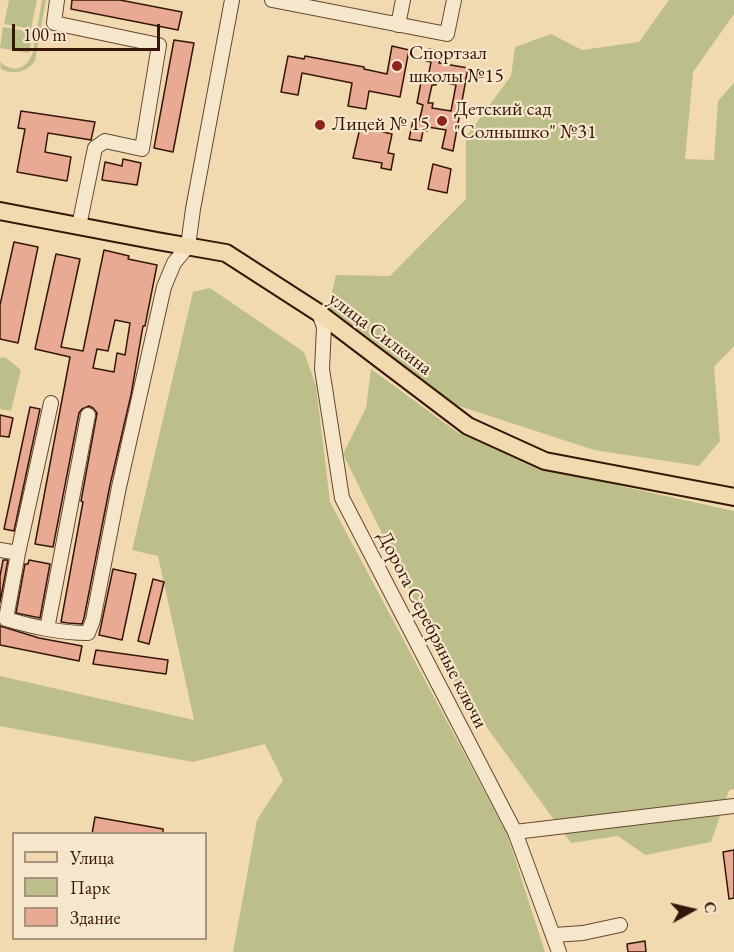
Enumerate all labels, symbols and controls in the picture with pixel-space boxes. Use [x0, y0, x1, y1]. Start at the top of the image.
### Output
scale bar [15, 12, 164, 50]
text: 100 m [23, 23, 67, 46]
place label: Спортзал школы №15 [409, 42, 504, 89]
marker: Спортзал школы №15 [390, 59, 404, 73]
place label: Детский сад "Солнышко" №31 [454, 98, 596, 145]
place label: Лицей № 15 [332, 113, 430, 137]
marker: Детский сад "Солнышко" №31 [435, 114, 449, 128]
marker: Лицей № 15 [313, 118, 327, 132]
street label: улица Силкина [323, 287, 437, 381]
street label: Дорога Серебряные ключи [372, 527, 492, 733]
legend [12, 832, 207, 940]
text: Улица [70, 846, 114, 869]
text: Парк [70, 876, 110, 899]
north arrow [662, 880, 722, 940]
text: С [699, 900, 722, 915]
text: Здание [70, 906, 120, 929]

